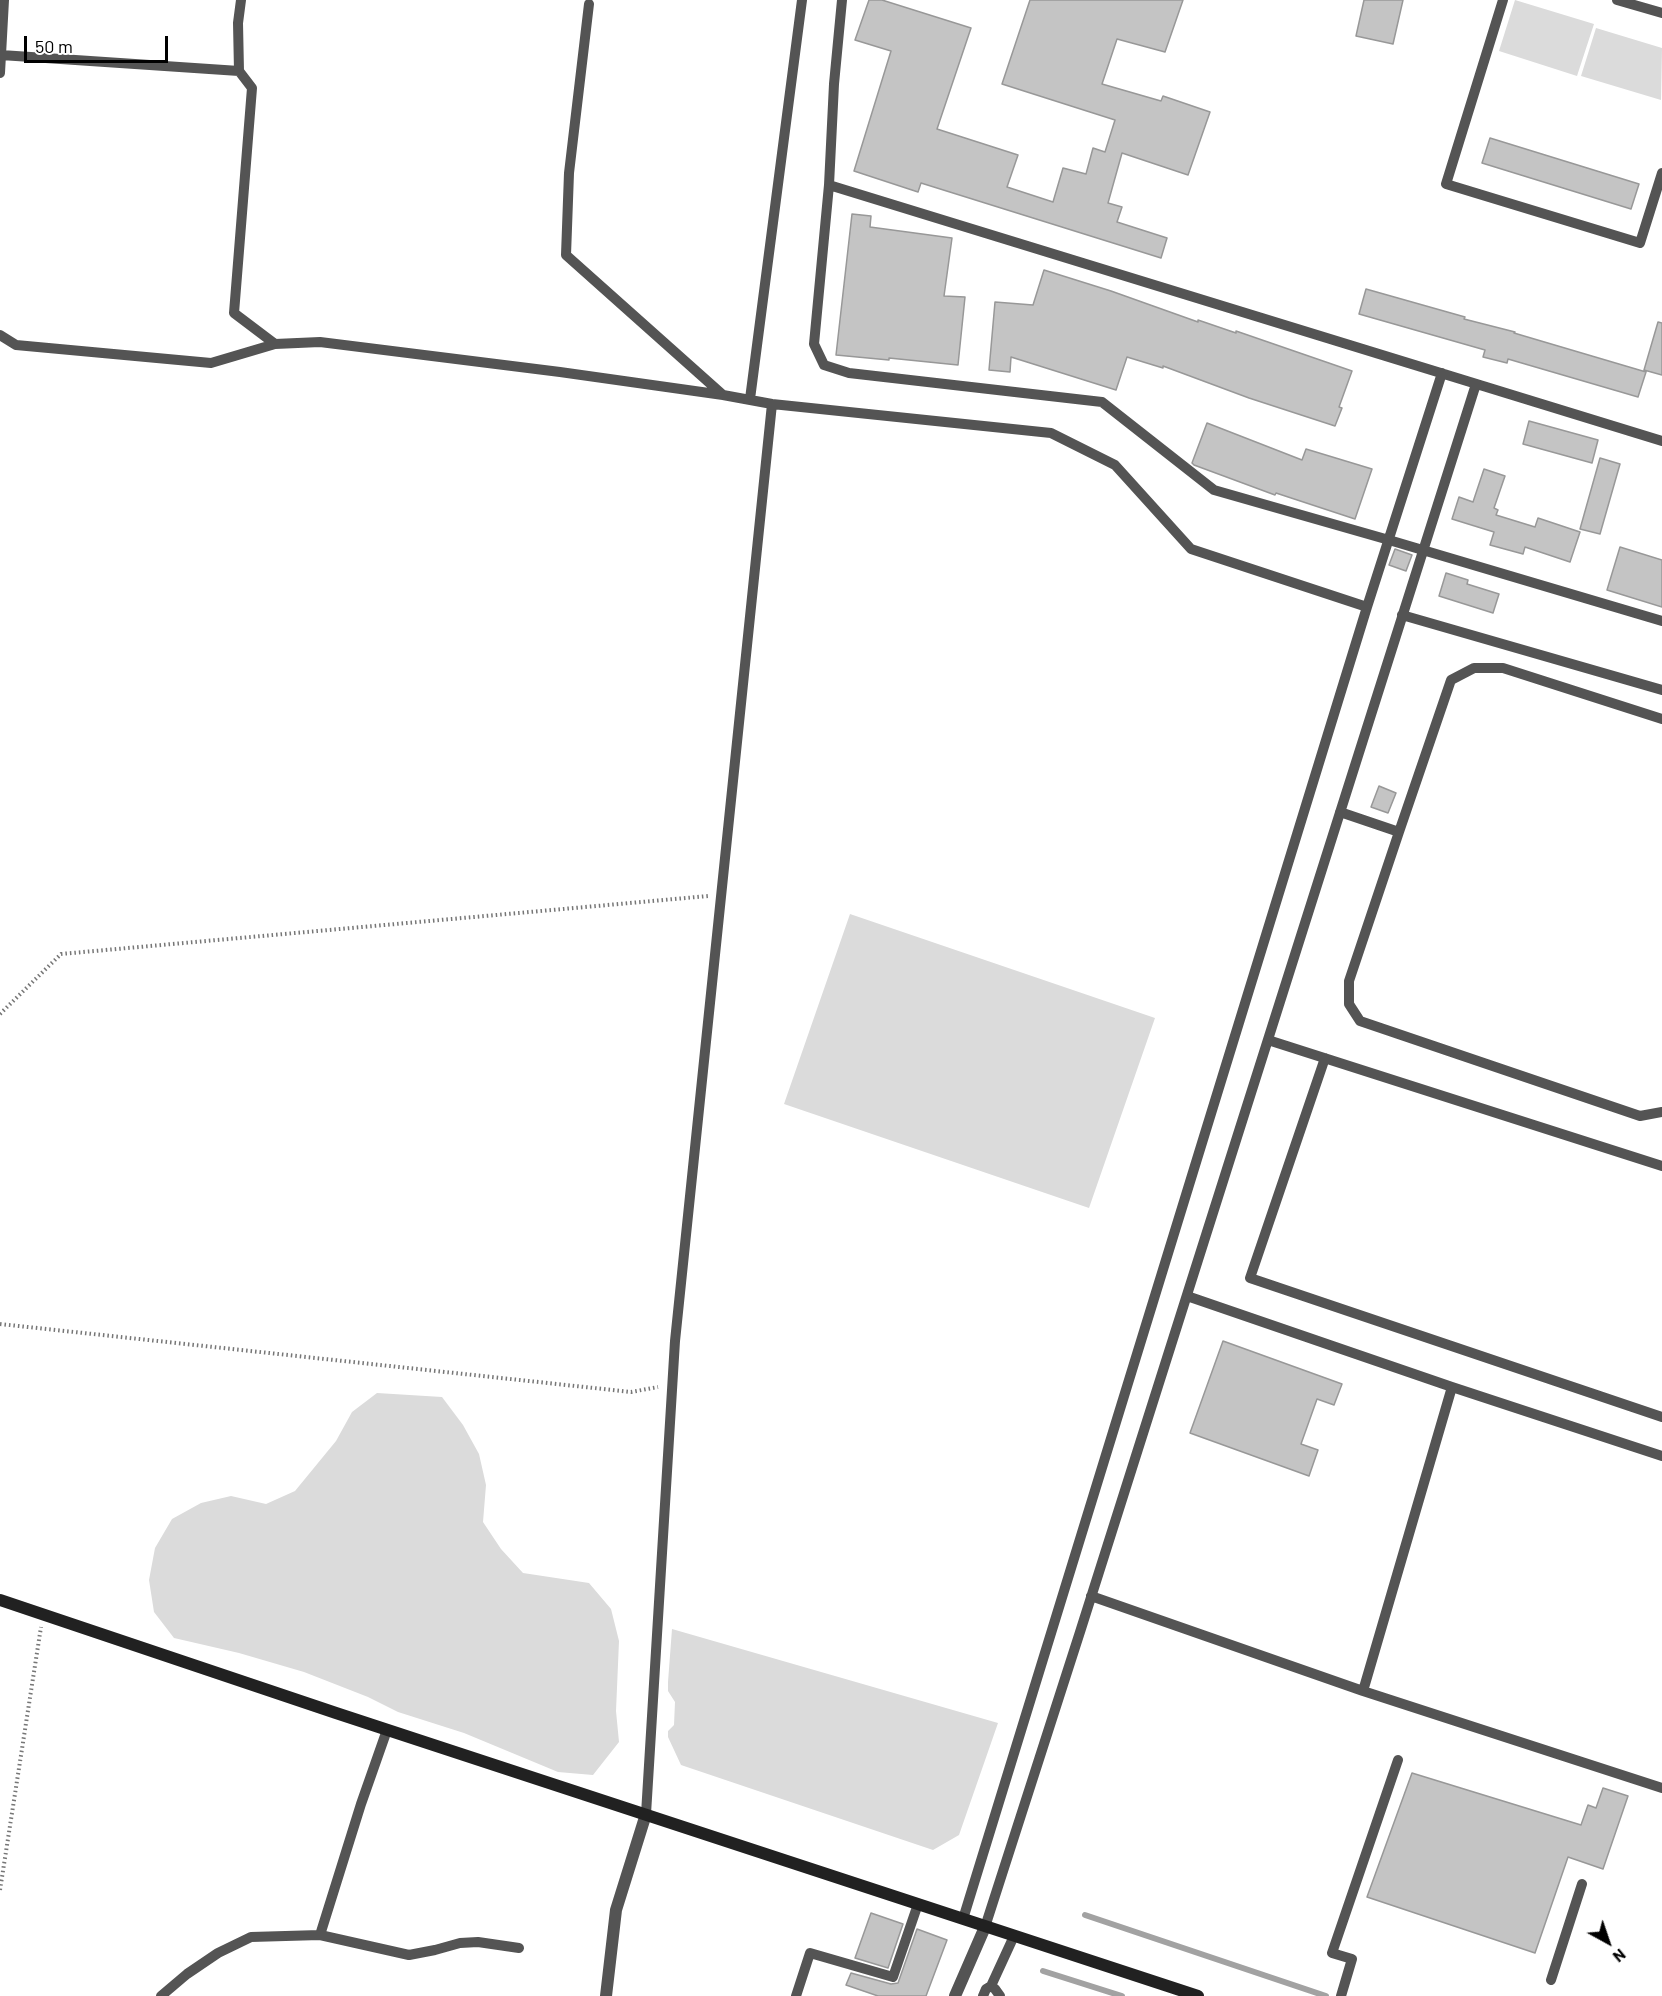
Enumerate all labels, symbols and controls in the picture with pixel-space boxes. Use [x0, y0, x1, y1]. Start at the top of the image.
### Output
scale bar [27, 24, 171, 62]
text: 50 m [35, 35, 73, 57]
north arrow [1578, 1912, 1638, 1972]
text: N [1610, 1945, 1630, 1967]

